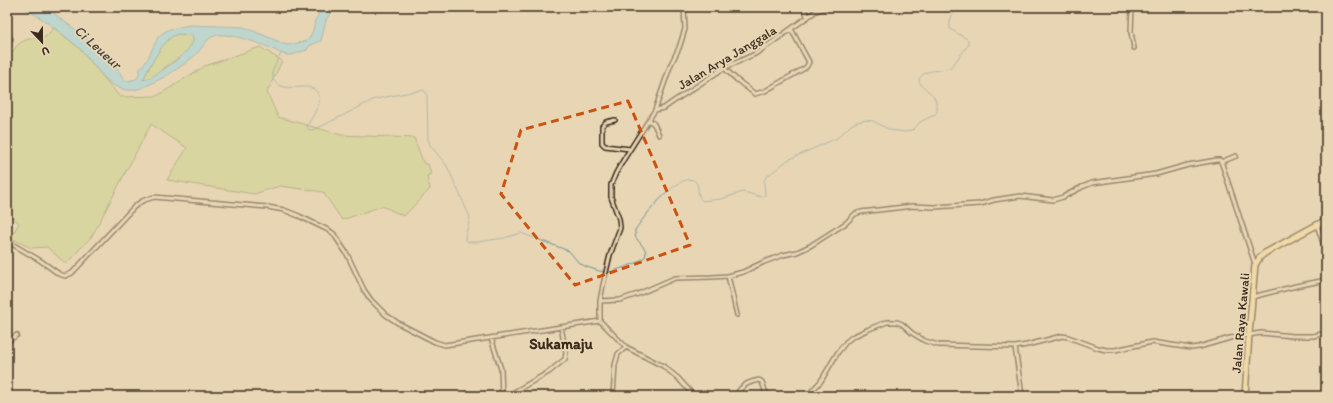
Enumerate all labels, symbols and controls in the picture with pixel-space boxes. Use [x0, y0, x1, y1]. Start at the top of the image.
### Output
north arrow [22, 22, 62, 62]
water label: Ci Leueur [71, 22, 126, 74]
street label: Jalan Arya Janggala [675, 22, 779, 93]
text: U [40, 43, 51, 58]
street label: Jalan Raya Kawali [1229, 272, 1252, 374]
district label: Sukamaju [529, 335, 594, 354]

